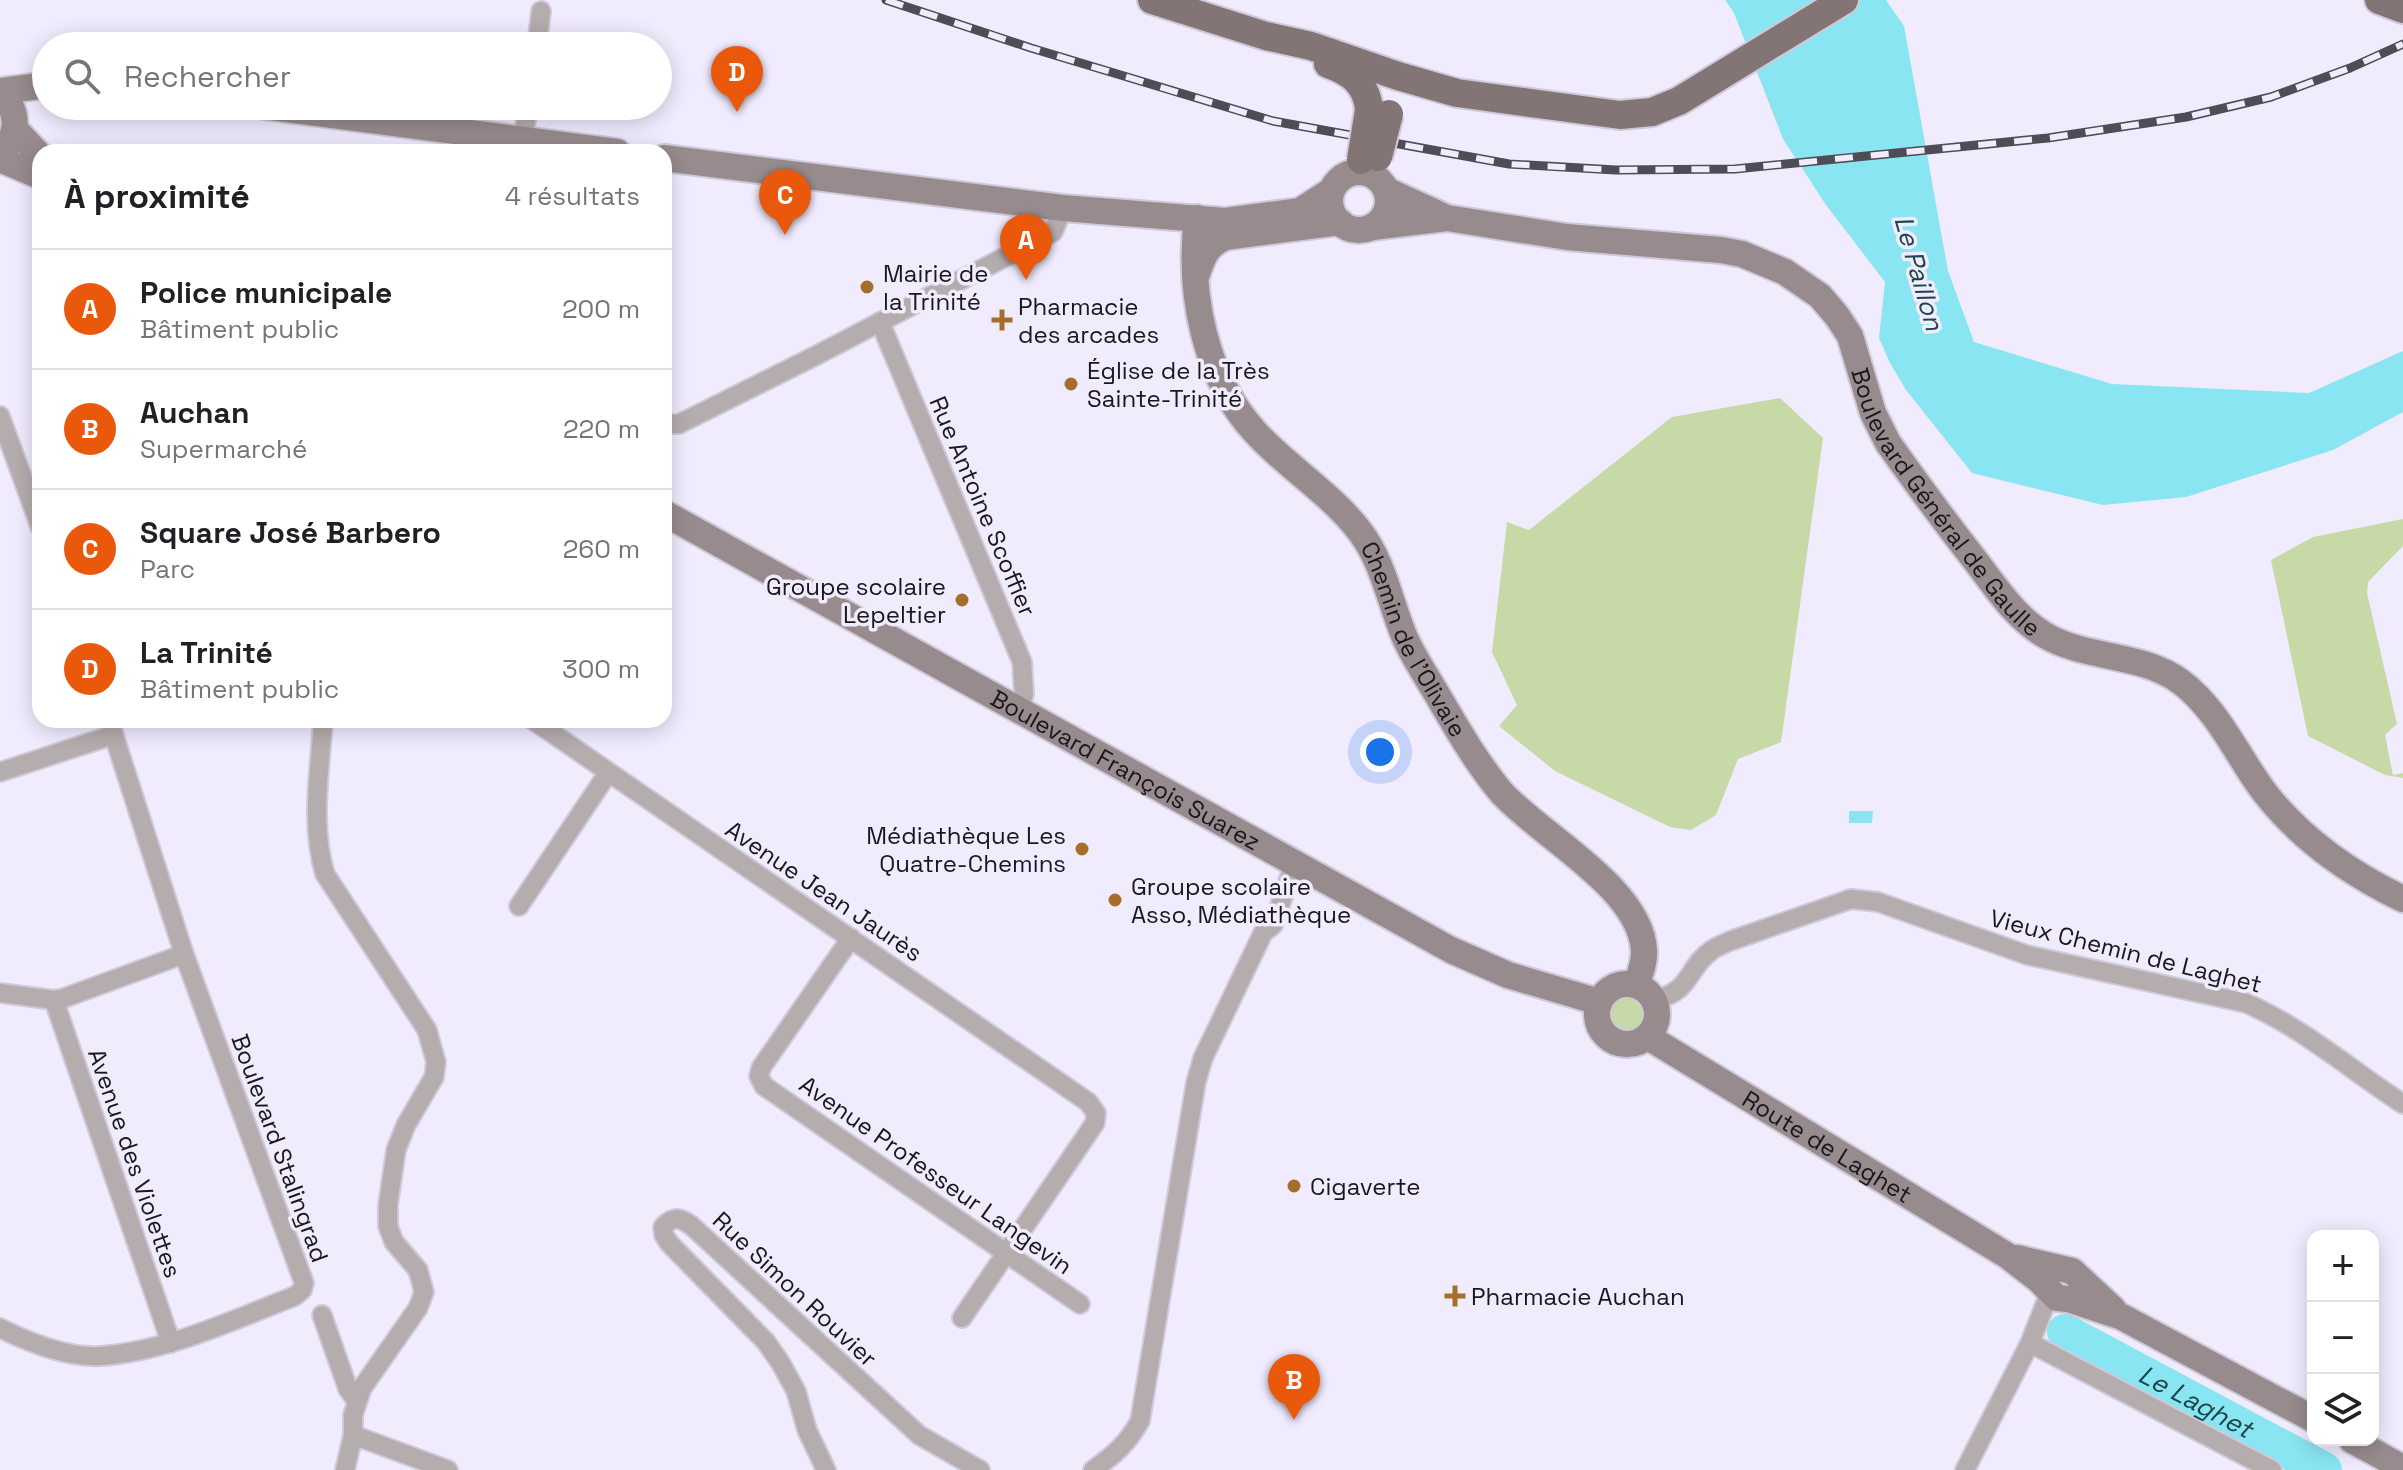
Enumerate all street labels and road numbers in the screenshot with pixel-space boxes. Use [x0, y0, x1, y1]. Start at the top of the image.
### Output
street label: Boulevard Général de Gaulle [1845, 364, 2047, 643]
street label: Rue Antoine Scoffier [923, 391, 1043, 621]
street label: Chemin de l'Olivaie [1354, 536, 1474, 742]
street label: Boulevard François Suarez [985, 682, 1266, 857]
street label: Avenue Jean Jaurès [720, 814, 928, 968]
street label: Vieux Chemin de Laghet [1987, 902, 2265, 1000]
street label: Boulevard Stalingrad [224, 1030, 336, 1266]
street label: Avenue des Violettes [81, 1044, 189, 1282]
street label: Avenue Professeur Langevin [793, 1069, 1079, 1281]
street label: Route de Laghet [1737, 1083, 1918, 1210]
street label: Rue Simon Rouvier [706, 1205, 884, 1373]

